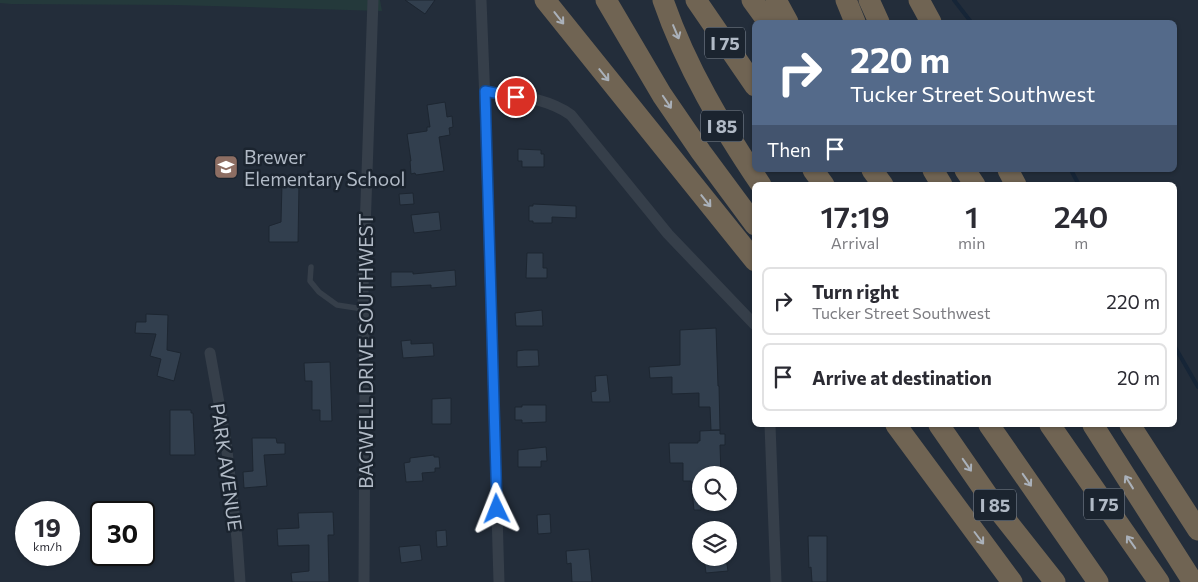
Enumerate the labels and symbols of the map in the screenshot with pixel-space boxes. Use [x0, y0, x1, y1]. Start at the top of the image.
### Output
one-way arrow [553, 11, 564, 24]
one-way arrow [672, 25, 681, 40]
road number: I 75 [705, 28, 745, 58]
one-way arrow [598, 68, 609, 81]
pin [495, 76, 537, 118]
one-way arrow [662, 95, 672, 109]
road number: I 85 [701, 110, 743, 142]
place label: Brewer Elementary School [244, 145, 405, 190]
school or university icon: Brewer Elementary School [213, 154, 239, 180]
one-way arrow [701, 194, 712, 207]
street label: BAGWELL DRIVE SOUTHWEST [354, 213, 377, 489]
street label: PARK AVENUE [207, 402, 247, 532]
one-way arrow [962, 458, 972, 472]
one-way arrow [1022, 472, 1032, 486]
one-way arrow [1123, 475, 1133, 489]
position arrow [470, 482, 522, 534]
road number: I 75 [1084, 488, 1124, 520]
road number: I 85 [974, 490, 1016, 520]
speed limit sign: 30 [90, 501, 155, 566]
one-way arrow [974, 531, 984, 545]
one-way arrow [1126, 535, 1136, 549]

